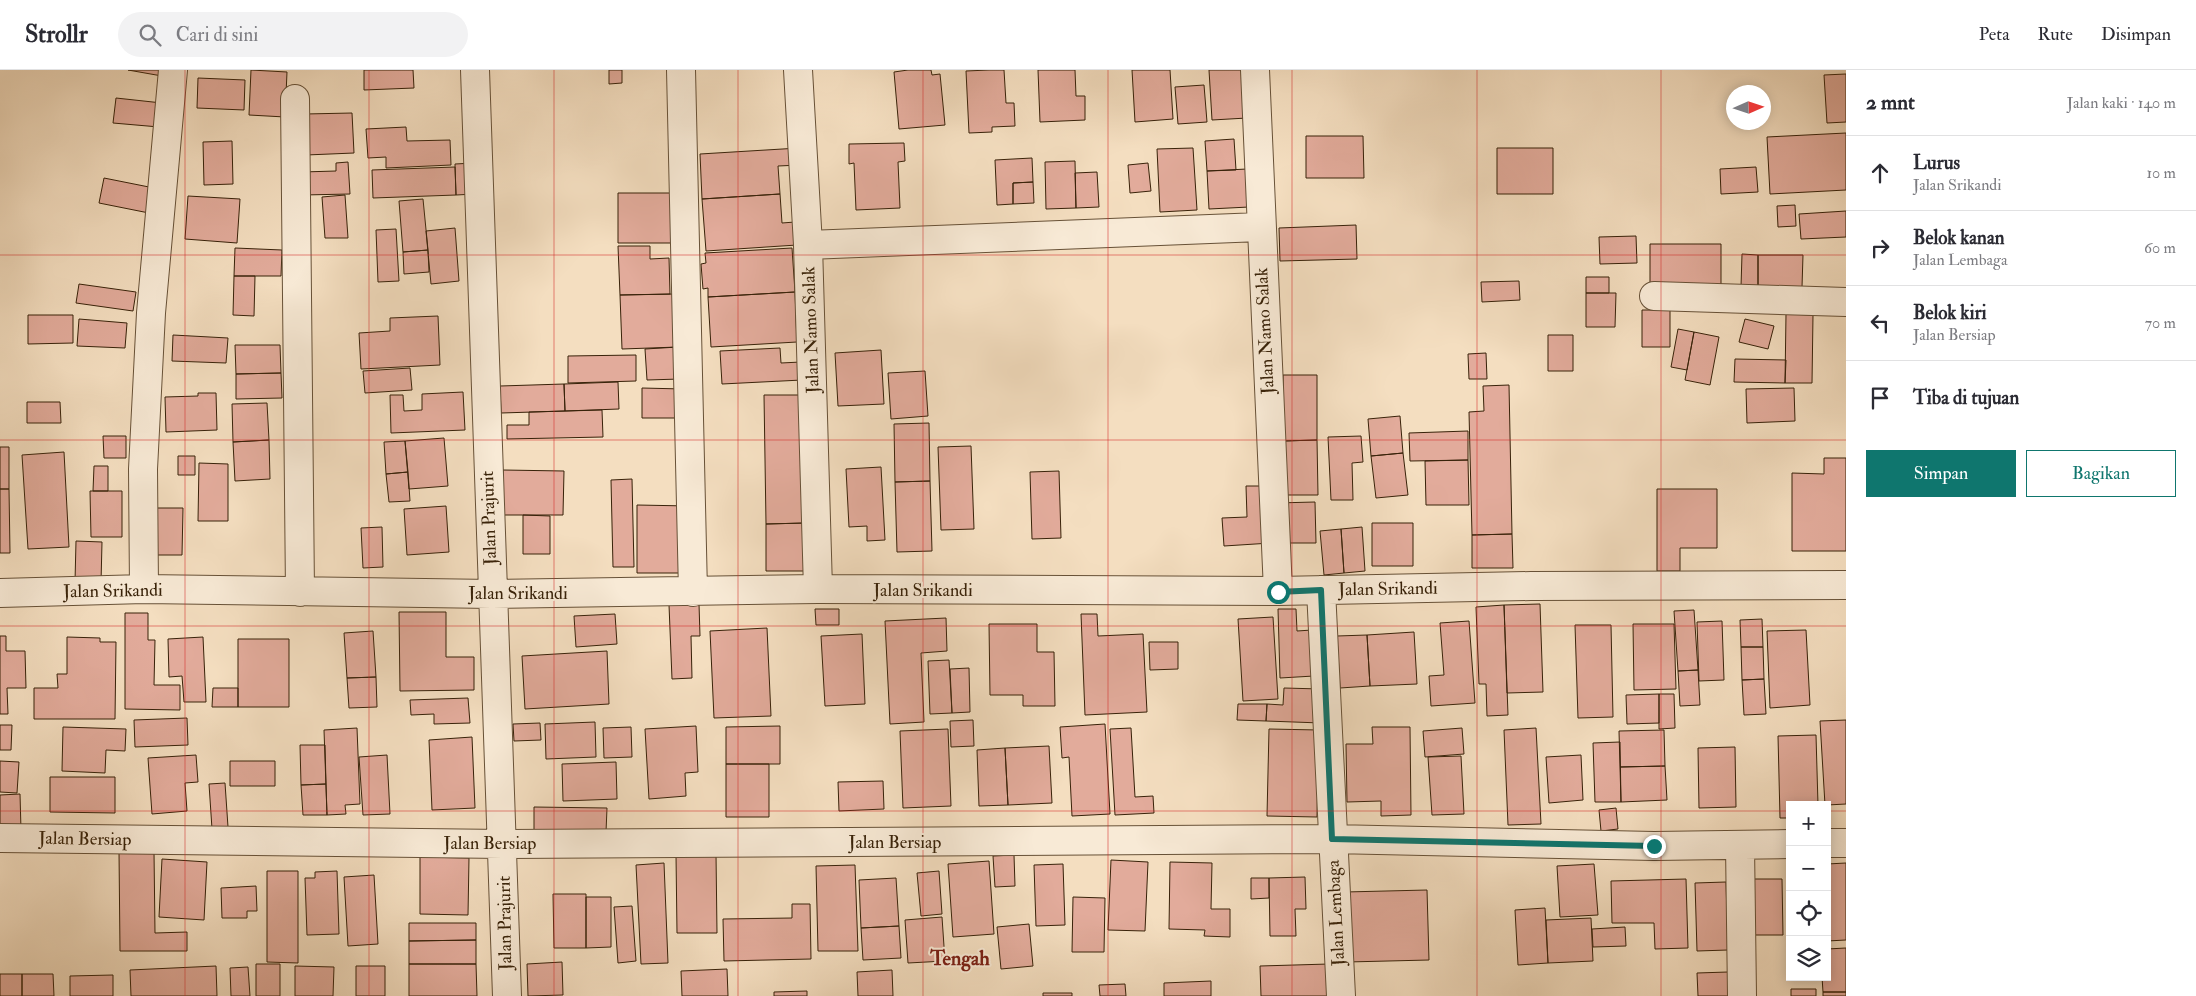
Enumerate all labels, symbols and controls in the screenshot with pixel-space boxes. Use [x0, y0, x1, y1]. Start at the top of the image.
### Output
search box [118, 12, 468, 57]
text: Strollr [25, 19, 88, 50]
icon: search [136, 21, 164, 49]
text: Cari di sini [176, 23, 258, 47]
text: Peta [1979, 23, 2010, 46]
text: Rute [2038, 23, 2073, 46]
text: Disimpan [2101, 23, 2171, 46]
north arrow [1726, 85, 1771, 130]
text: 2 mnt [1866, 89, 1915, 116]
text: Jalan kaki · 140 m [2067, 93, 2176, 113]
text: Lurus [1913, 151, 1960, 175]
icon: ahead [1866, 159, 1894, 187]
text: 10 m [2146, 163, 2176, 183]
text: Jalan Srikandi [1913, 175, 2002, 195]
text: Belok kanan [1913, 226, 2004, 250]
icon: right [1866, 234, 1894, 262]
text: 60 m [2144, 238, 2176, 258]
text: Jalan Lembaga [1913, 250, 2008, 270]
street label: Jalan Namo Salak [797, 266, 825, 395]
street label: Jalan Namo Salak [1250, 267, 1280, 396]
text: Belok kiri [1913, 301, 1987, 325]
icon: left [1866, 309, 1894, 337]
text: 70 m [2145, 313, 2176, 333]
text: Jalan Bersiap [1913, 325, 1996, 345]
icon: arrive [1866, 384, 1894, 412]
text: Tiba di tujuan [1913, 386, 2019, 410]
button: Simpan [1866, 450, 2016, 497]
button: Bagikan [2026, 450, 2176, 497]
street label: Jalan Prajurit [476, 470, 502, 567]
street label: Jalan Srikandi [1337, 577, 1438, 601]
street label: Jalan Srikandi [62, 579, 163, 603]
street label: Jalan Srikandi [872, 579, 973, 602]
route start [1267, 581, 1290, 604]
street label: Jalan Srikandi [467, 582, 568, 605]
map controls [1786, 801, 1831, 981]
button: + [1786, 801, 1831, 846]
street label: Jalan Bersiap [37, 827, 132, 851]
street label: Jalan Bersiap [848, 831, 941, 854]
street label: Jalan Bersiap [443, 832, 536, 855]
route end [1643, 835, 1666, 858]
button: − [1786, 846, 1831, 891]
street label: Jalan Lembaga [1322, 859, 1350, 968]
street label: Jalan Prajurit [493, 875, 517, 971]
button: locate [1786, 891, 1831, 936]
button: layers [1786, 936, 1831, 981]
district label: Tengah [929, 946, 990, 972]

